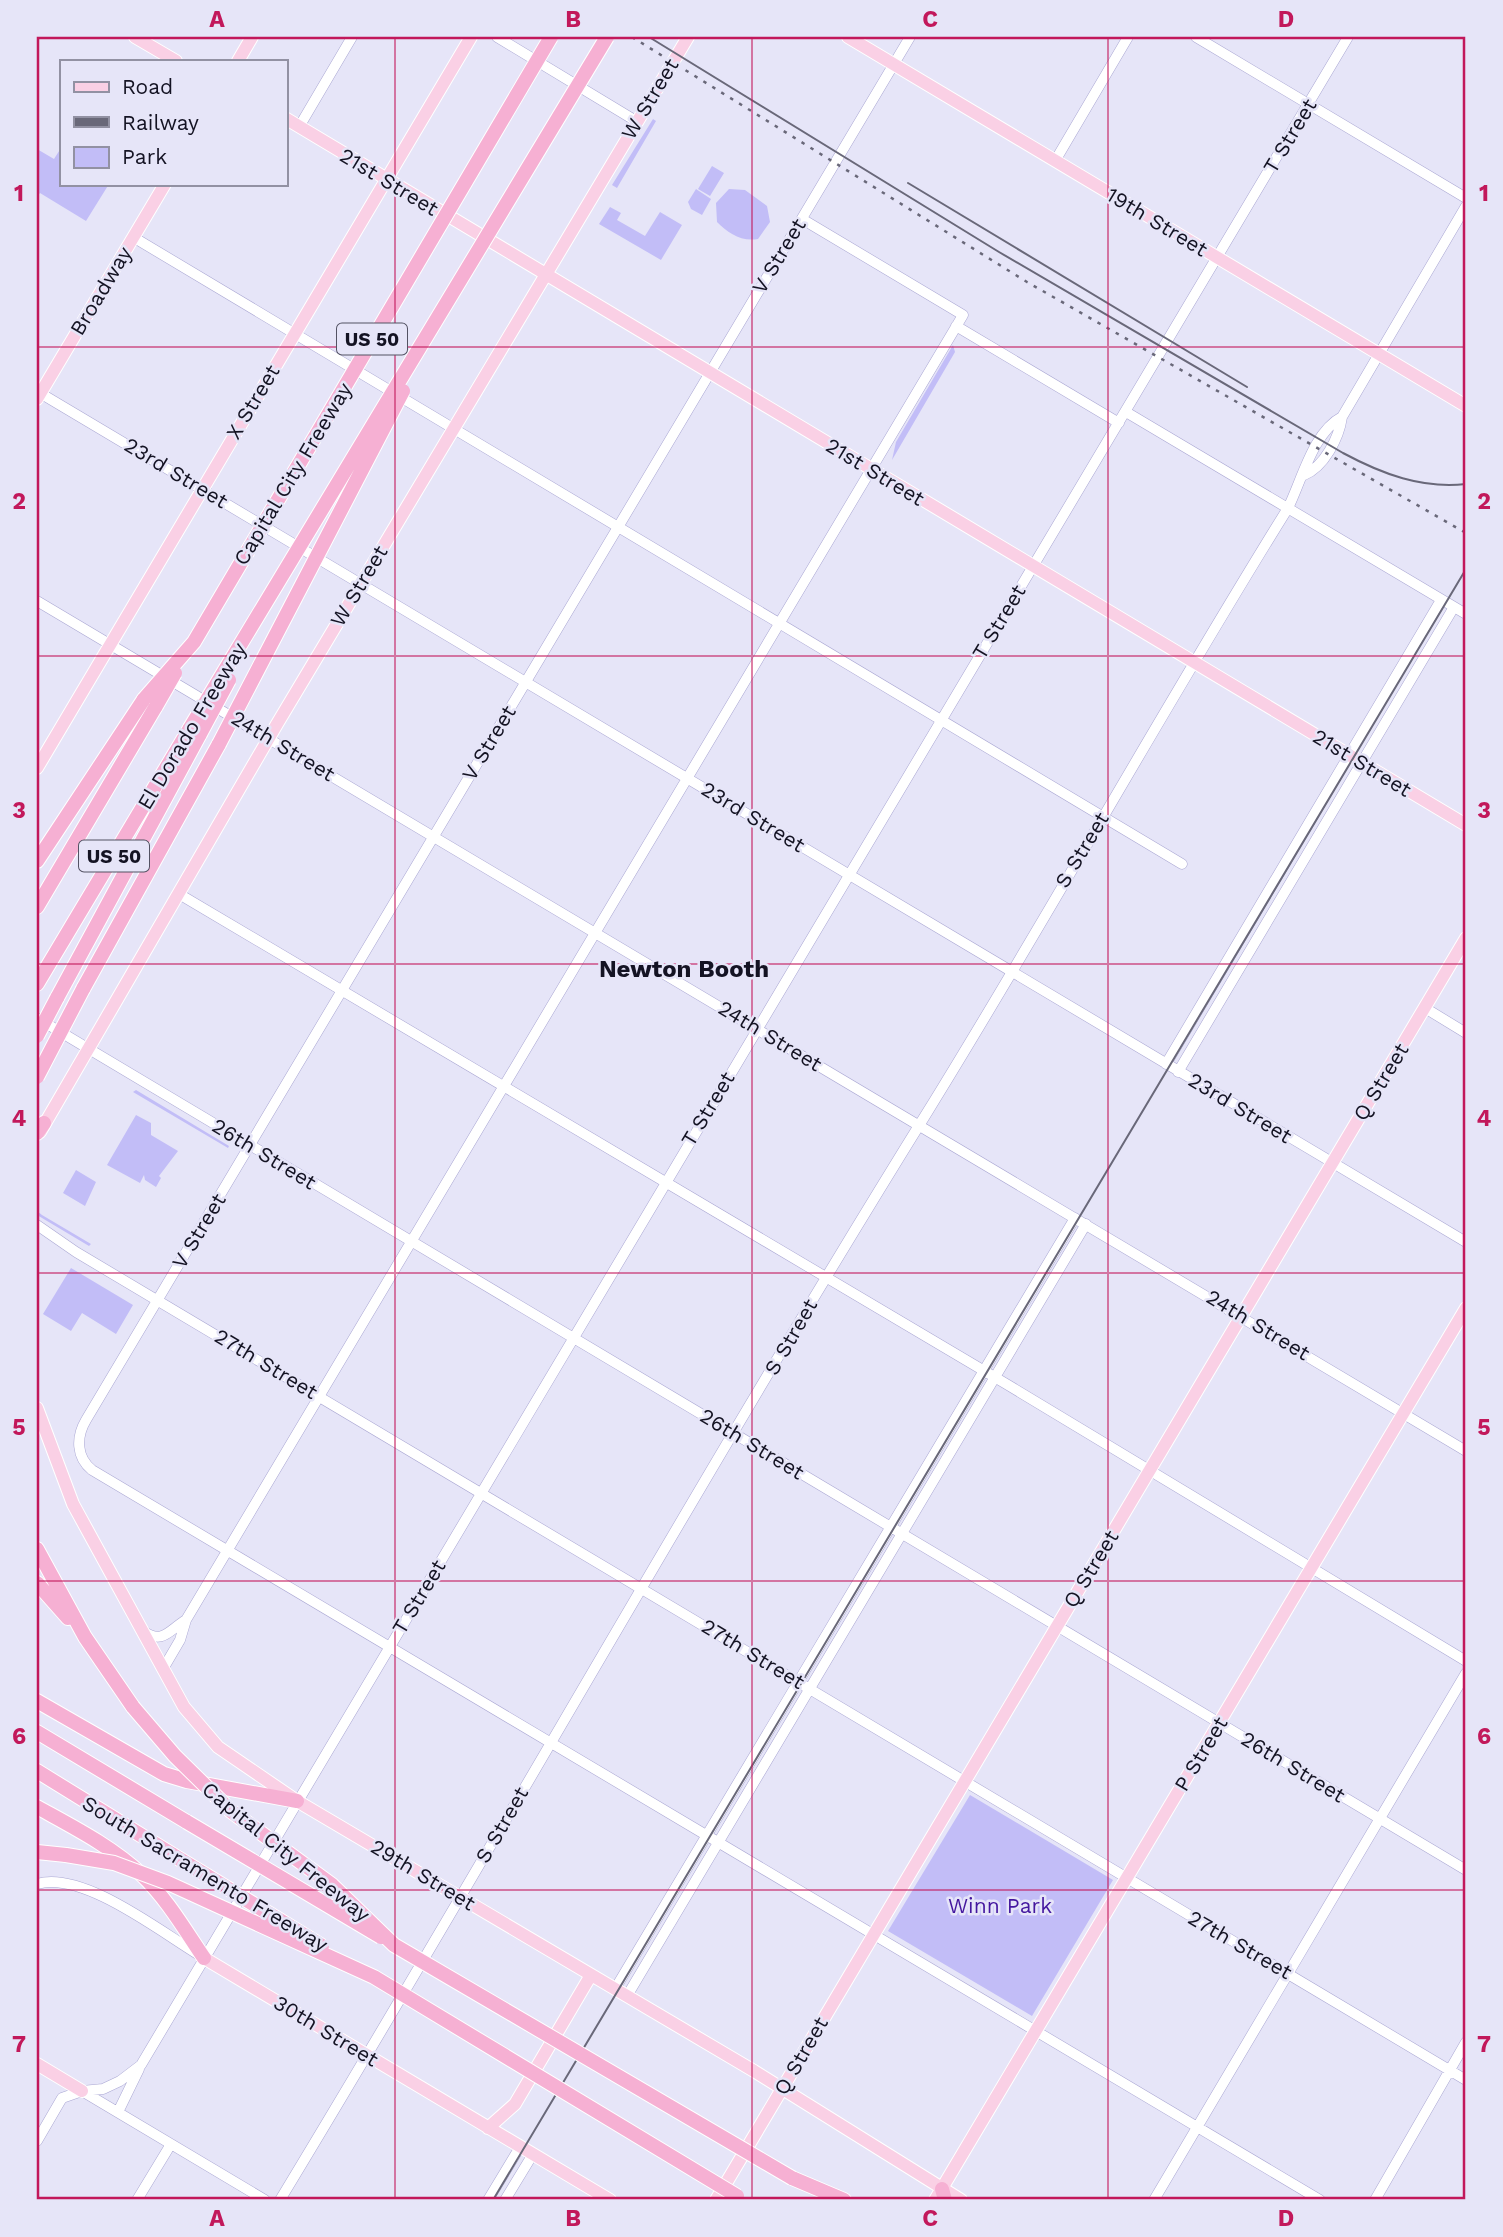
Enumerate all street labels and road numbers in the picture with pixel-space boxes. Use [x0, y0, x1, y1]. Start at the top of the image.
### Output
street label: W Street [616, 54, 684, 144]
street label: T Street [1258, 94, 1322, 178]
street label: 21st Street [335, 142, 443, 221]
street label: 19th Street [1102, 182, 1212, 262]
street label: V Street [746, 213, 811, 298]
street label: Broadway [64, 242, 137, 340]
road number: US 50 [337, 324, 407, 354]
street label: X Street [221, 360, 285, 444]
street label: Capital City Freeway [228, 378, 357, 570]
street label: 23rd Street [120, 432, 233, 513]
street label: 21st Street [821, 432, 929, 511]
street label: W Street [325, 541, 393, 631]
street label: T Street [967, 580, 1031, 664]
street label: El Dorado Freeway [132, 637, 251, 814]
street label: V Street [456, 700, 521, 785]
street label: 24th Street [227, 705, 340, 786]
street label: 21st Street [1308, 723, 1416, 802]
street label: 23rd Street [697, 776, 810, 857]
street label: S Street [1049, 807, 1114, 892]
road number: US 50 [79, 841, 149, 872]
street label: 24th Street [714, 995, 827, 1076]
street label: Q Street [1348, 1038, 1414, 1125]
street label: T Street [676, 1067, 740, 1151]
street label: 23rd Street [1184, 1067, 1297, 1148]
street label: 26th Street [208, 1113, 321, 1195]
street label: V Street [166, 1188, 231, 1273]
street label: 24th Street [1202, 1284, 1315, 1365]
street label: S Street [759, 1294, 822, 1379]
street label: 27th Street [210, 1323, 322, 1404]
street label: 26th Street [696, 1403, 809, 1485]
street label: Q Street [1058, 1525, 1124, 1612]
street label: T Street [387, 1555, 451, 1639]
street label: 27th Street [697, 1613, 809, 1694]
street label: P Street [1169, 1712, 1233, 1796]
street label: 26th Street [1237, 1726, 1350, 1808]
street label: Capital City Freeway [197, 1776, 375, 1927]
street label: S Street [470, 1782, 533, 1867]
street label: South Sacramento Freeway [78, 1790, 333, 1957]
street label: 29th Street [367, 1834, 480, 1916]
street label: 27th Street [1184, 1905, 1297, 1984]
street label: 30th Street [269, 1990, 383, 2072]
street label: Q Street [768, 2012, 833, 2099]

